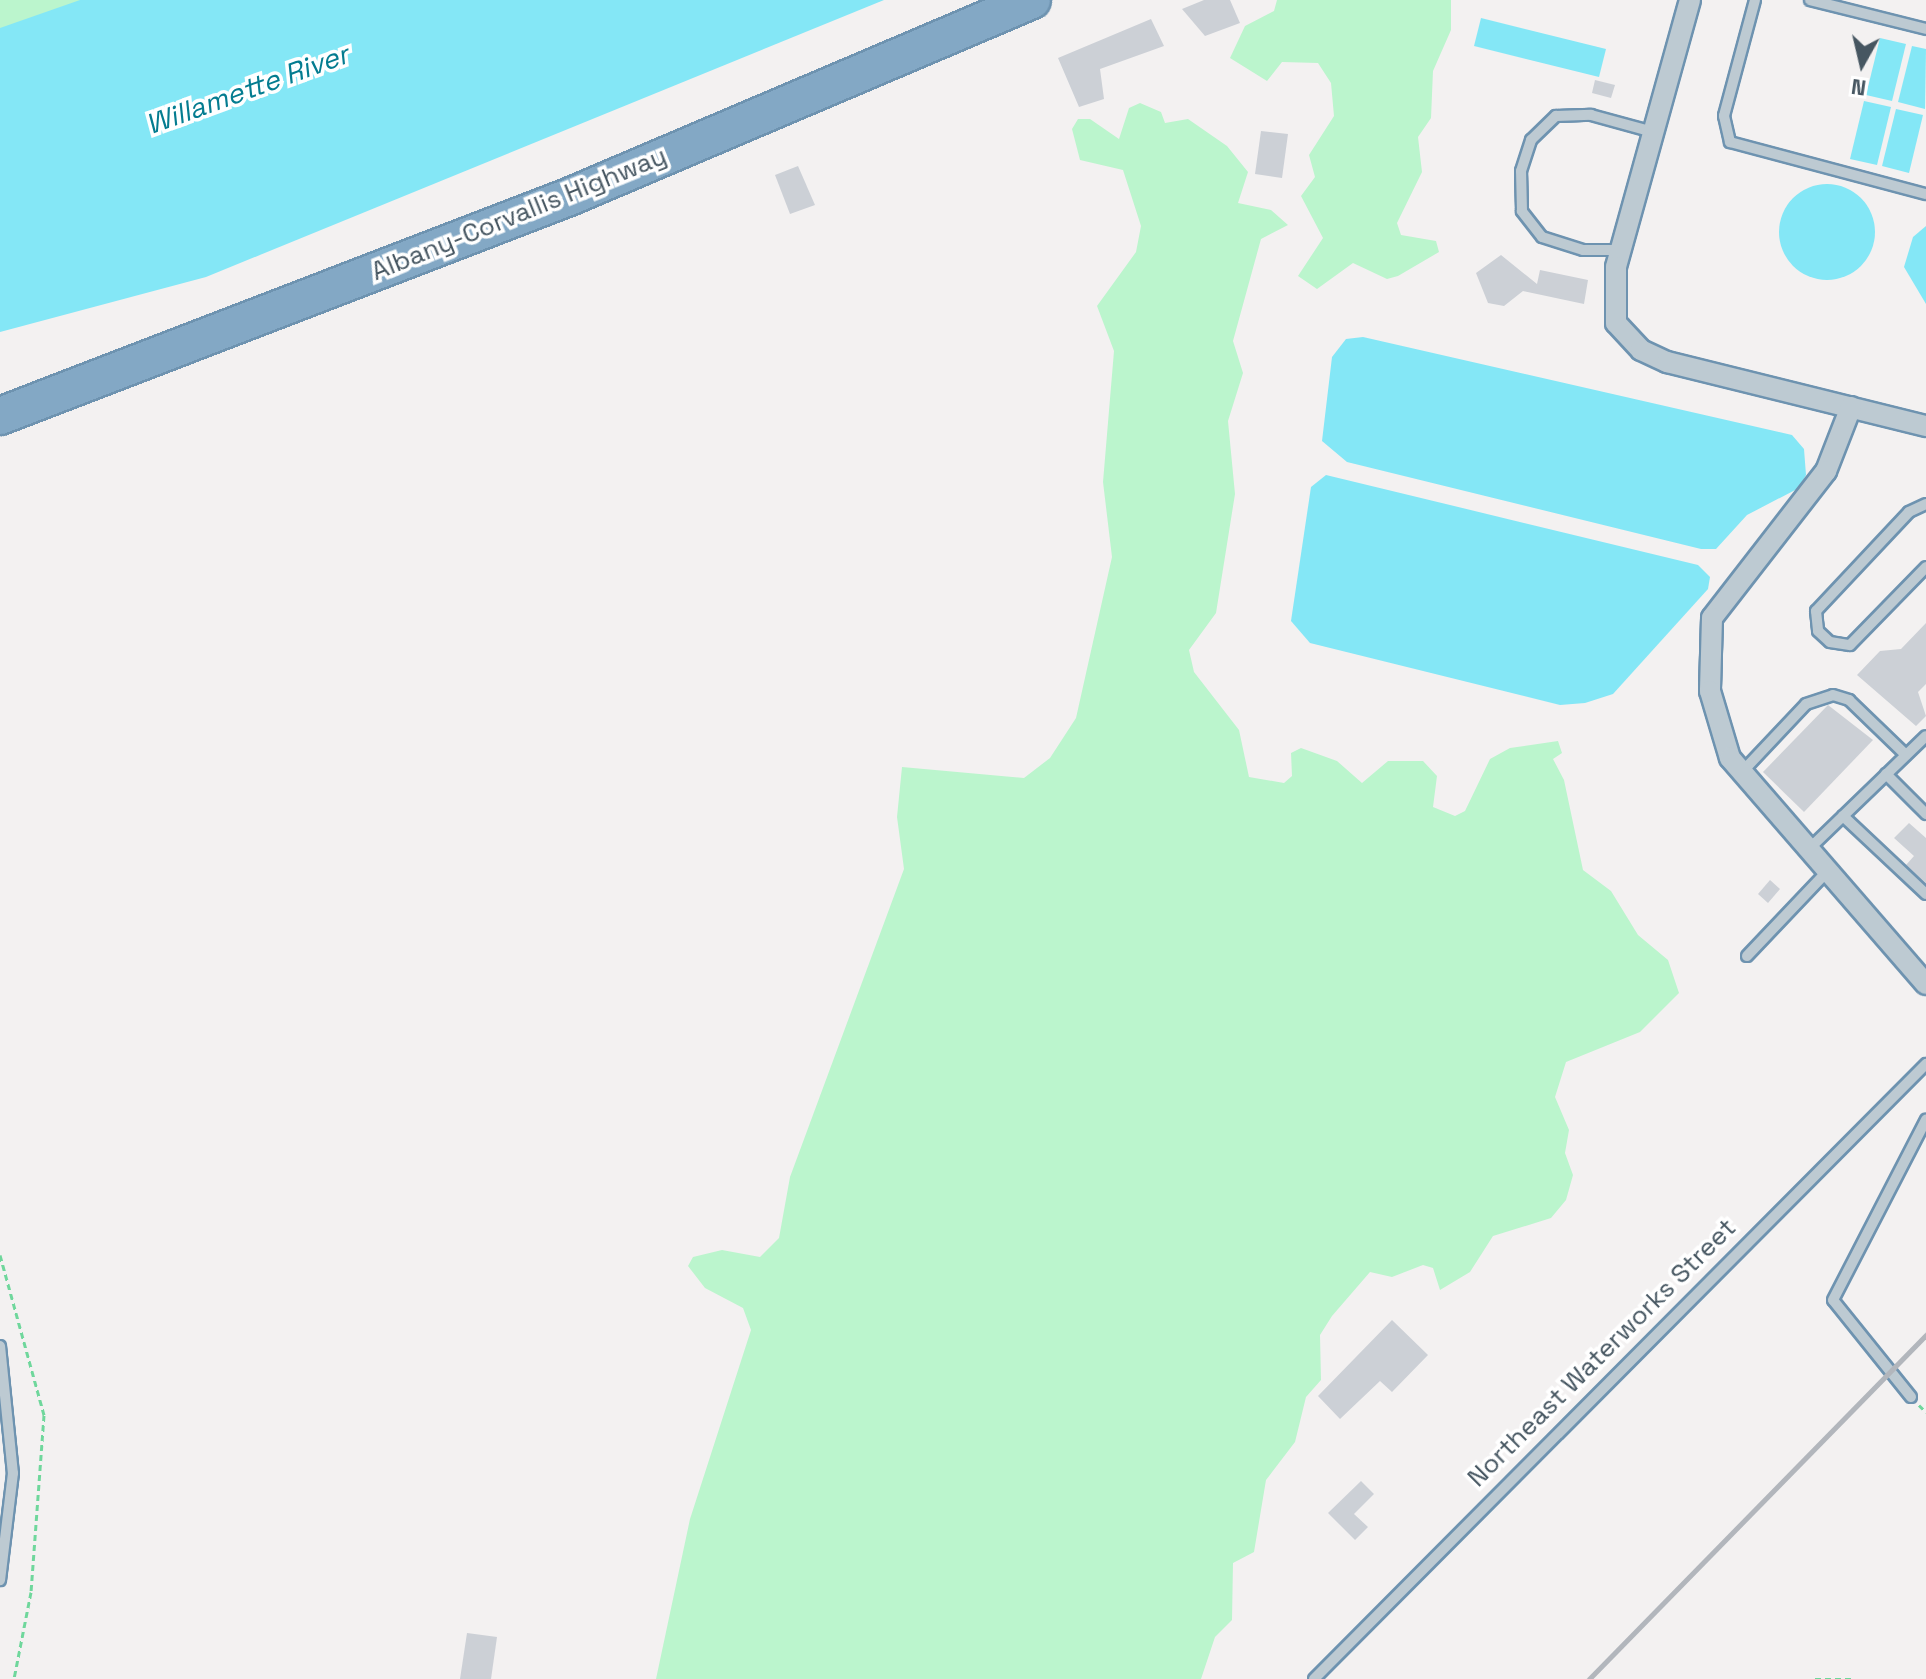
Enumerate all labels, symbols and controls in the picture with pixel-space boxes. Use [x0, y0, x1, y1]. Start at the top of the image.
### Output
north arrow [1822, 24, 1902, 104]
water label: Willamette River [141, 37, 353, 141]
text: N [1849, 73, 1868, 103]
street label: Albany-Corvallis Highway [367, 140, 671, 288]
street label: Northeast Waterworks Street [1461, 1212, 1743, 1494]

